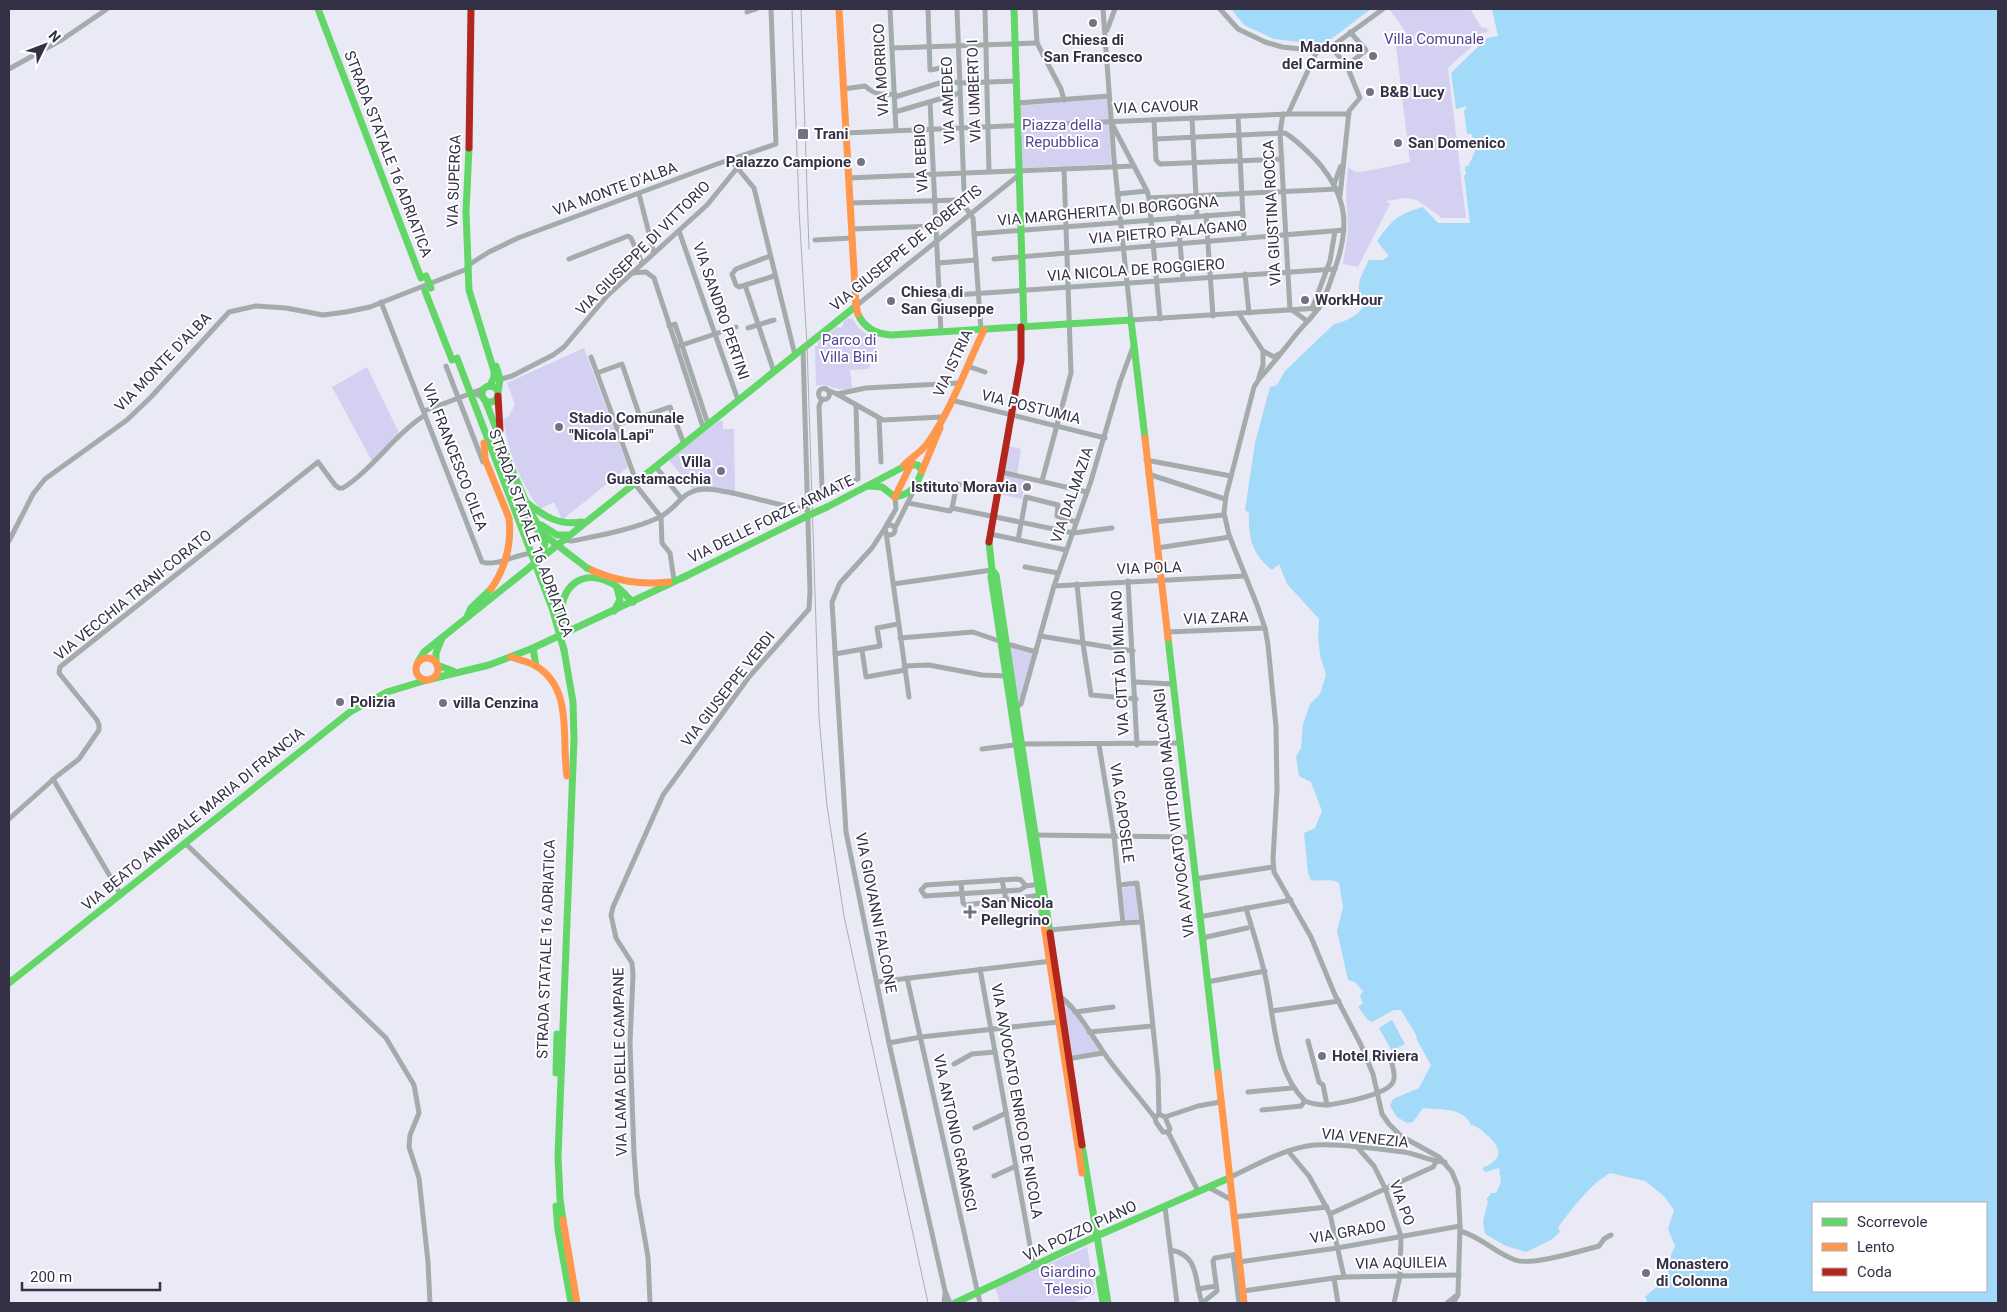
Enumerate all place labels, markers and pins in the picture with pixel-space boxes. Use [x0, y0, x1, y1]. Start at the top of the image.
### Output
marker: Chiesa di San Francesco [1087, 17, 1099, 29]
place label: Chiesa di San Francesco [1043, 31, 1143, 66]
place label: Madonna del Carmine [1282, 38, 1363, 73]
marker: Madonna del Carmine [1367, 50, 1379, 62]
place label: B&B Lucy [1380, 83, 1445, 101]
marker: B&B Lucy [1364, 86, 1376, 98]
place label: Trani [814, 125, 848, 143]
marker: Trani [796, 127, 810, 141]
place label: San Domenico [1408, 134, 1505, 152]
marker: San Domenico [1392, 137, 1404, 149]
place label: Palazzo Campione [726, 153, 851, 171]
marker: Palazzo Campione [855, 156, 867, 168]
place label: Chiesa di San Giuseppe [901, 283, 994, 318]
place label: WorkHour [1315, 291, 1383, 309]
marker: WorkHour [1299, 294, 1311, 306]
marker: Chiesa di San Giuseppe [885, 295, 897, 307]
place label: Stadio Comunale "Nicola Lapi" [569, 409, 684, 444]
marker: Stadio Comunale "Nicola Lapi" [553, 421, 565, 433]
place label: Villa Guastamacchia [606, 453, 711, 488]
marker: Villa Guastamacchia [715, 465, 727, 477]
place label: Istituto Moravia [911, 478, 1017, 496]
marker: Istituto Moravia [1021, 481, 1033, 493]
place label: Polizia [350, 693, 396, 711]
place label: villa Cenzina [453, 694, 539, 712]
marker: Polizia [334, 696, 346, 708]
marker: villa Cenzina [437, 697, 449, 709]
place label: San Nicola Pellegrino [981, 894, 1053, 929]
marker: San Nicola Pellegrino [963, 905, 977, 919]
place label: Hotel Riviera [1332, 1047, 1418, 1065]
marker: Hotel Riviera [1316, 1050, 1328, 1062]
place label: Monastero di Colonna [1656, 1255, 1729, 1290]
marker: Monastero di Colonna [1640, 1267, 1652, 1279]

